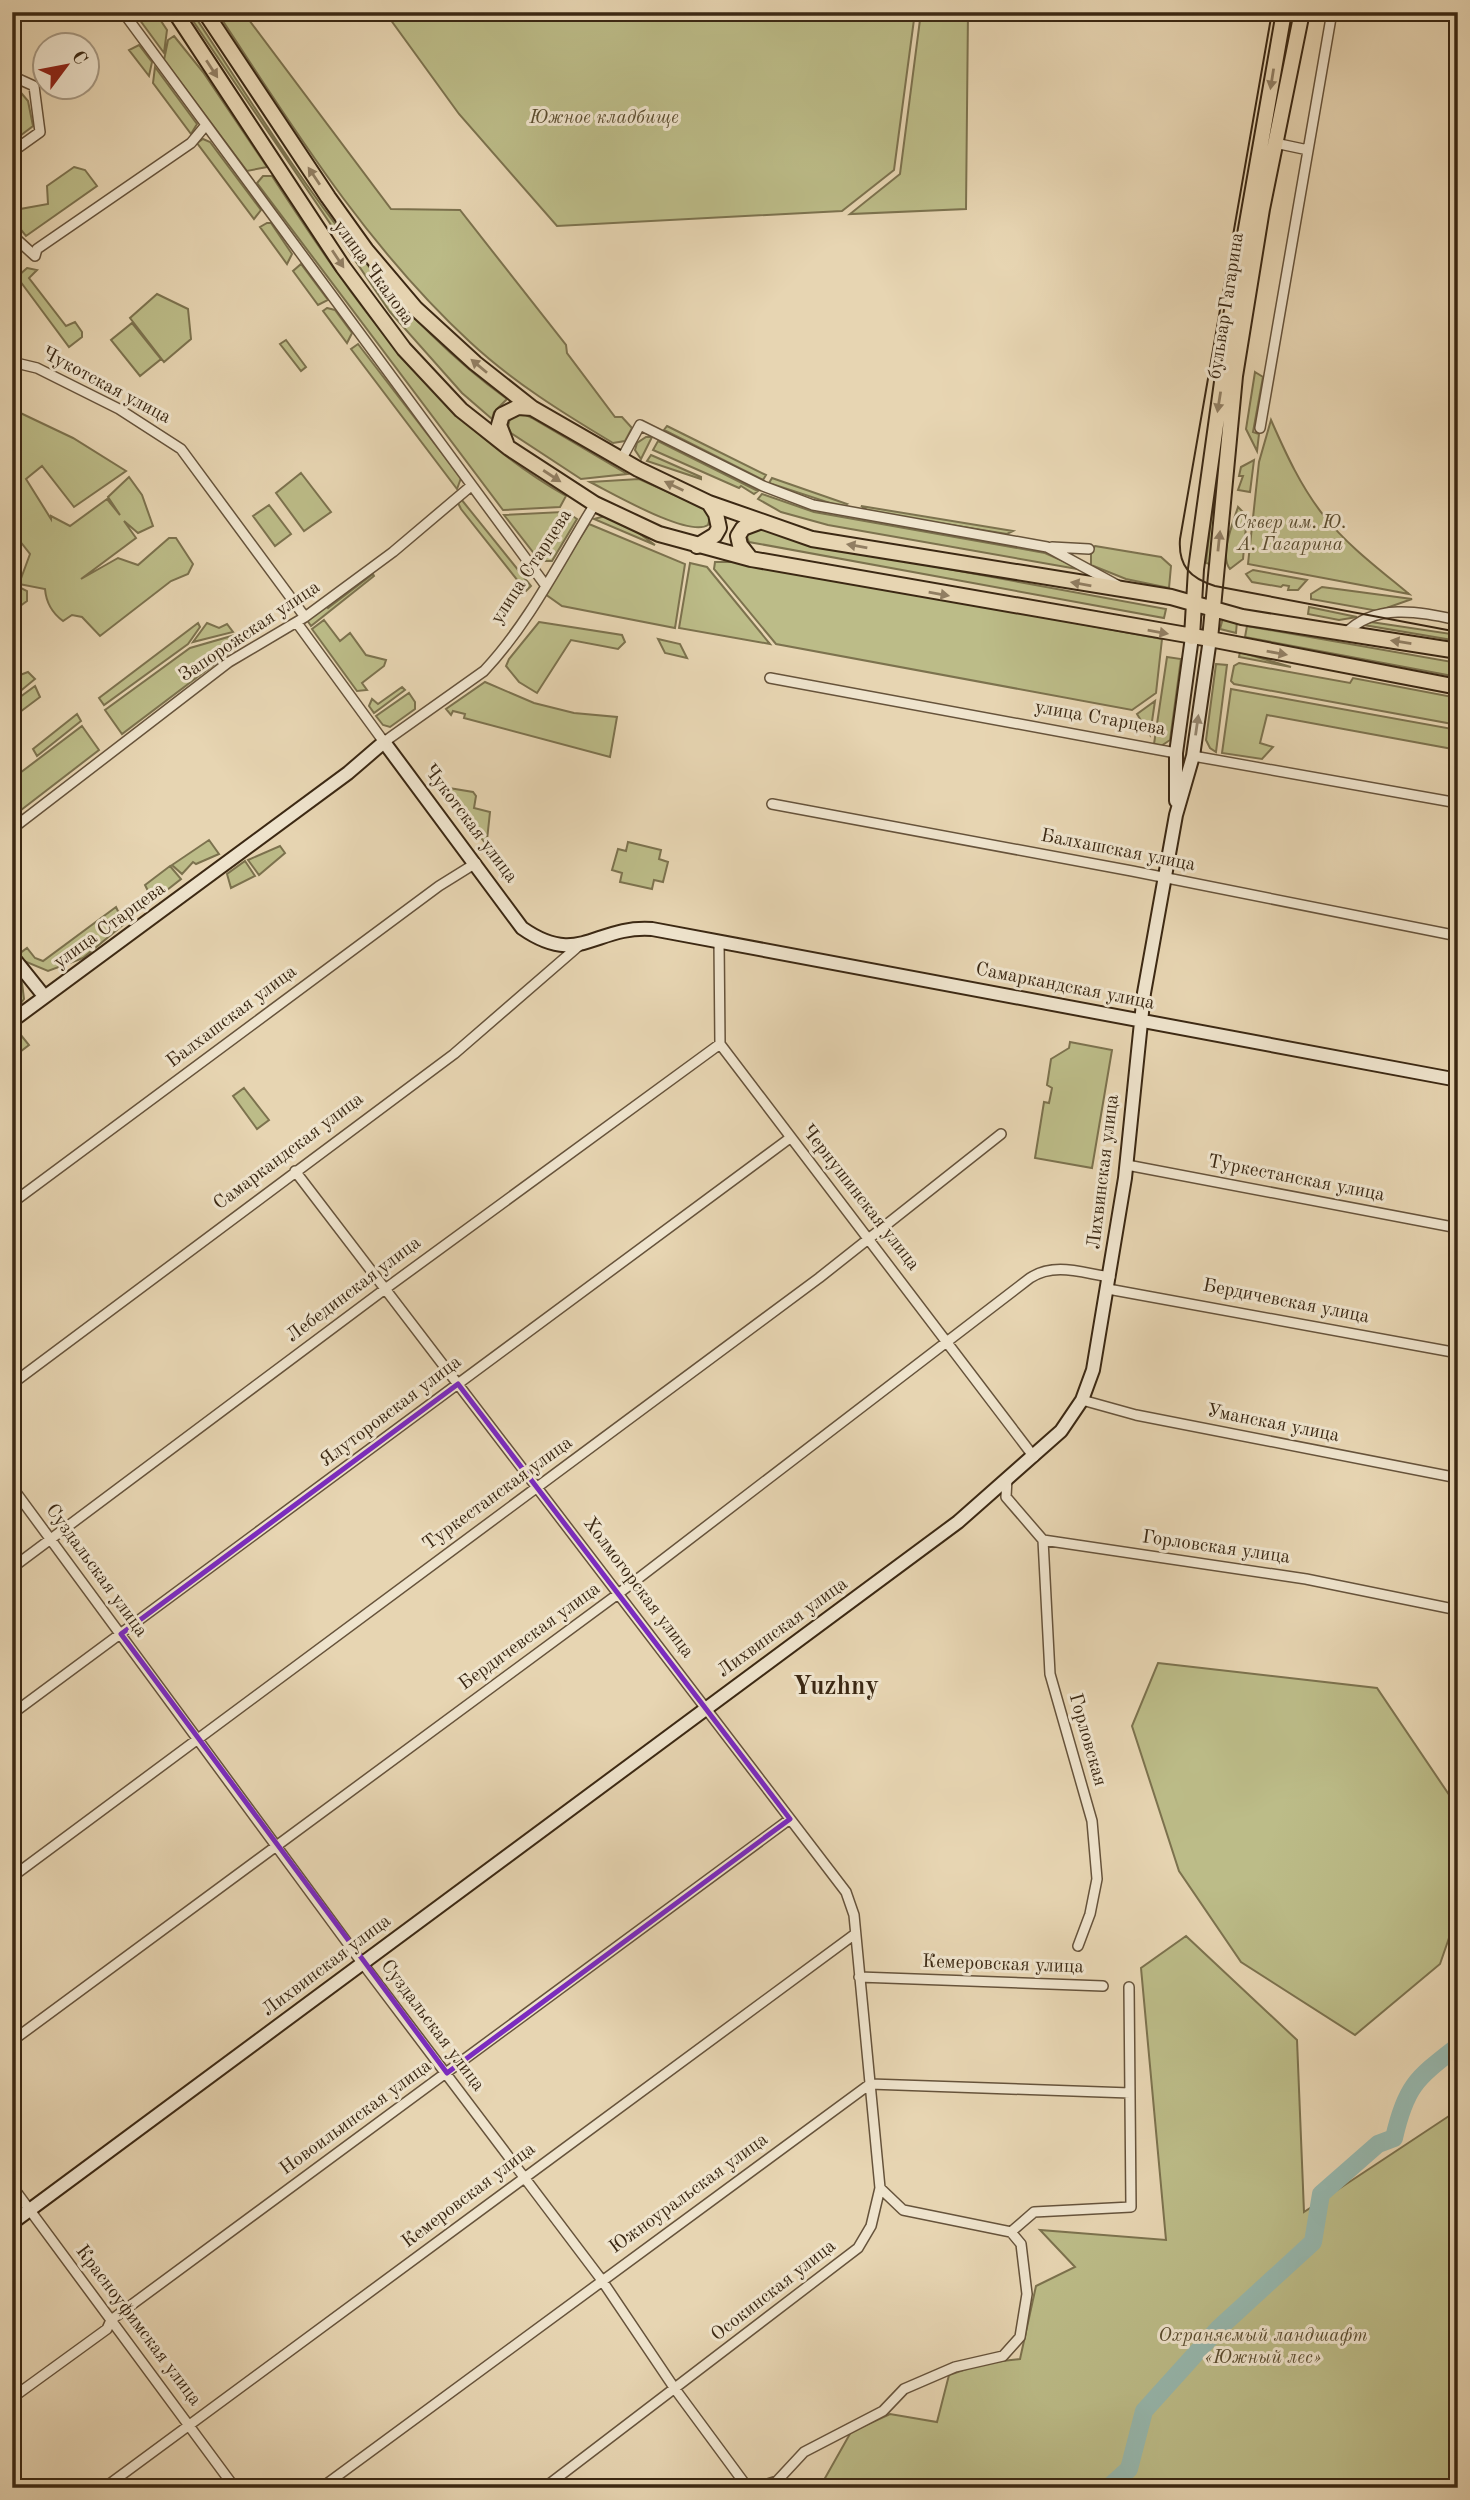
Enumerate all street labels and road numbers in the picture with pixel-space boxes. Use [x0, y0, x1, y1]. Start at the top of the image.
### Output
street label: улица Чкалова [329, 217, 418, 329]
street label: бульвар Гагарина [1206, 231, 1248, 381]
street label: Чукотская улица [38, 344, 174, 428]
street label: улица Старцева [488, 506, 576, 628]
street label: Запорожская улица [176, 578, 324, 686]
street label: улица Старцева [1033, 698, 1167, 740]
street label: Чукотская улица [419, 761, 521, 887]
street label: Балхашская улица [1039, 827, 1198, 875]
street label: улица Старцева [51, 879, 170, 973]
street label: Самаркандская улица [974, 960, 1157, 1014]
street label: Балхашская улица [164, 962, 301, 1072]
street label: Самаркандская улица [211, 1089, 368, 1214]
street label: Лихвинская улица [1085, 1093, 1123, 1250]
street label: Чернушинская улица [797, 1122, 923, 1275]
street label: Туркестанская улица [1206, 1153, 1387, 1206]
street label: Лебединская улица [283, 1233, 425, 1347]
street label: Бердичевская улица [1201, 1277, 1372, 1328]
street label: Ялуторовская улица [317, 1352, 466, 1471]
street label: Уманская улица [1205, 1402, 1342, 1446]
street label: Туркестанская улица [420, 1433, 577, 1555]
street label: Суздальская улица [42, 1501, 151, 1641]
street label: Холмогорская улица [579, 1514, 697, 1662]
street label: Горловская улица [1141, 1528, 1292, 1568]
street label: Лихвинская улица [714, 1574, 852, 1681]
street label: Бердичевская улица [456, 1579, 605, 1694]
street label: Горловская [1065, 1691, 1109, 1789]
street label: Лихвинская улица [259, 1911, 395, 2020]
street label: Кемеровская улица [922, 1953, 1085, 1977]
street label: Суздальская улица [377, 1957, 488, 2096]
street label: Новоильинская улица [277, 2056, 436, 2179]
street label: Южноуральская улица [606, 2130, 772, 2258]
street label: Кемеровская улица [399, 2139, 540, 2252]
street label: Осокинская улица [708, 2236, 840, 2345]
street label: Красноуфимская улица [72, 2242, 205, 2410]

